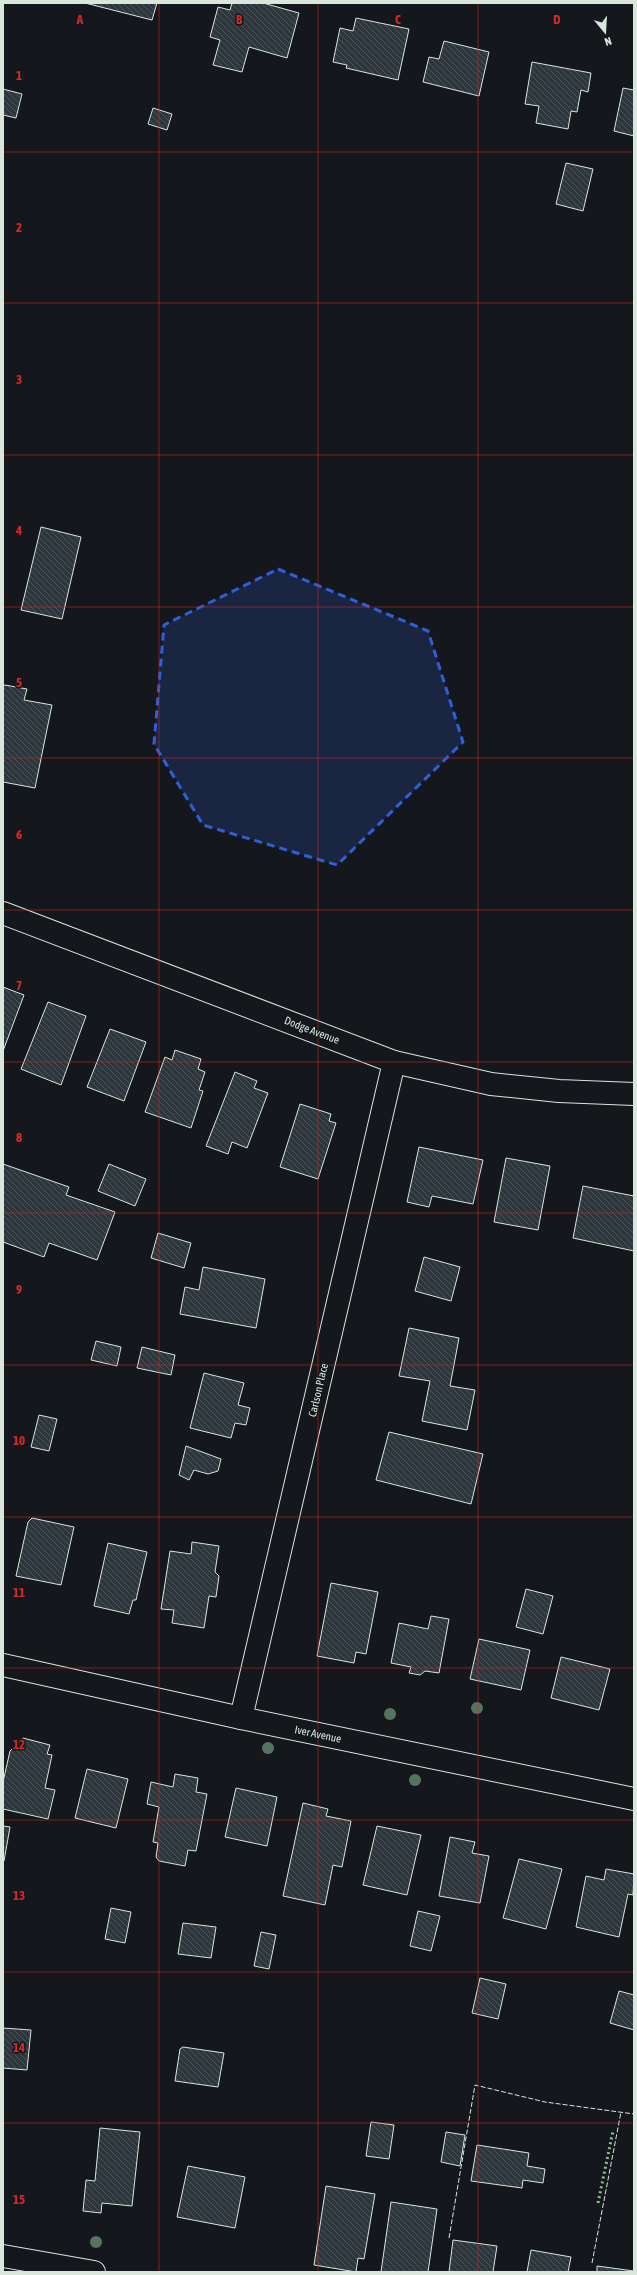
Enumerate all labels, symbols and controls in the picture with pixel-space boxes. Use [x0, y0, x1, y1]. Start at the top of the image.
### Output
text: A [76, 12, 84, 27]
text: B [236, 12, 243, 27]
text: C [395, 12, 401, 27]
text: D [553, 12, 561, 27]
north arrow [585, 12, 625, 52]
text: N [603, 35, 613, 48]
text: 1 [16, 68, 22, 83]
text: 2 [16, 220, 22, 235]
text: 3 [16, 372, 22, 387]
text: 4 [15, 523, 22, 538]
text: 5 [16, 675, 22, 690]
text: 6 [16, 827, 22, 842]
text: 7 [16, 978, 22, 993]
street label: Dodge Avenue [283, 1014, 341, 1046]
text: 8 [16, 1130, 22, 1145]
text: 9 [16, 1282, 22, 1297]
street label: Carlson Place [306, 1362, 330, 1418]
text: 10 [13, 1433, 25, 1448]
text: 11 [13, 1585, 25, 1600]
street label: Iver Avenue [294, 1723, 342, 1745]
text: 12 [13, 1737, 25, 1752]
text: 13 [13, 1888, 25, 1903]
text: 14 [13, 2040, 25, 2055]
text: 15 [13, 2192, 25, 2207]

